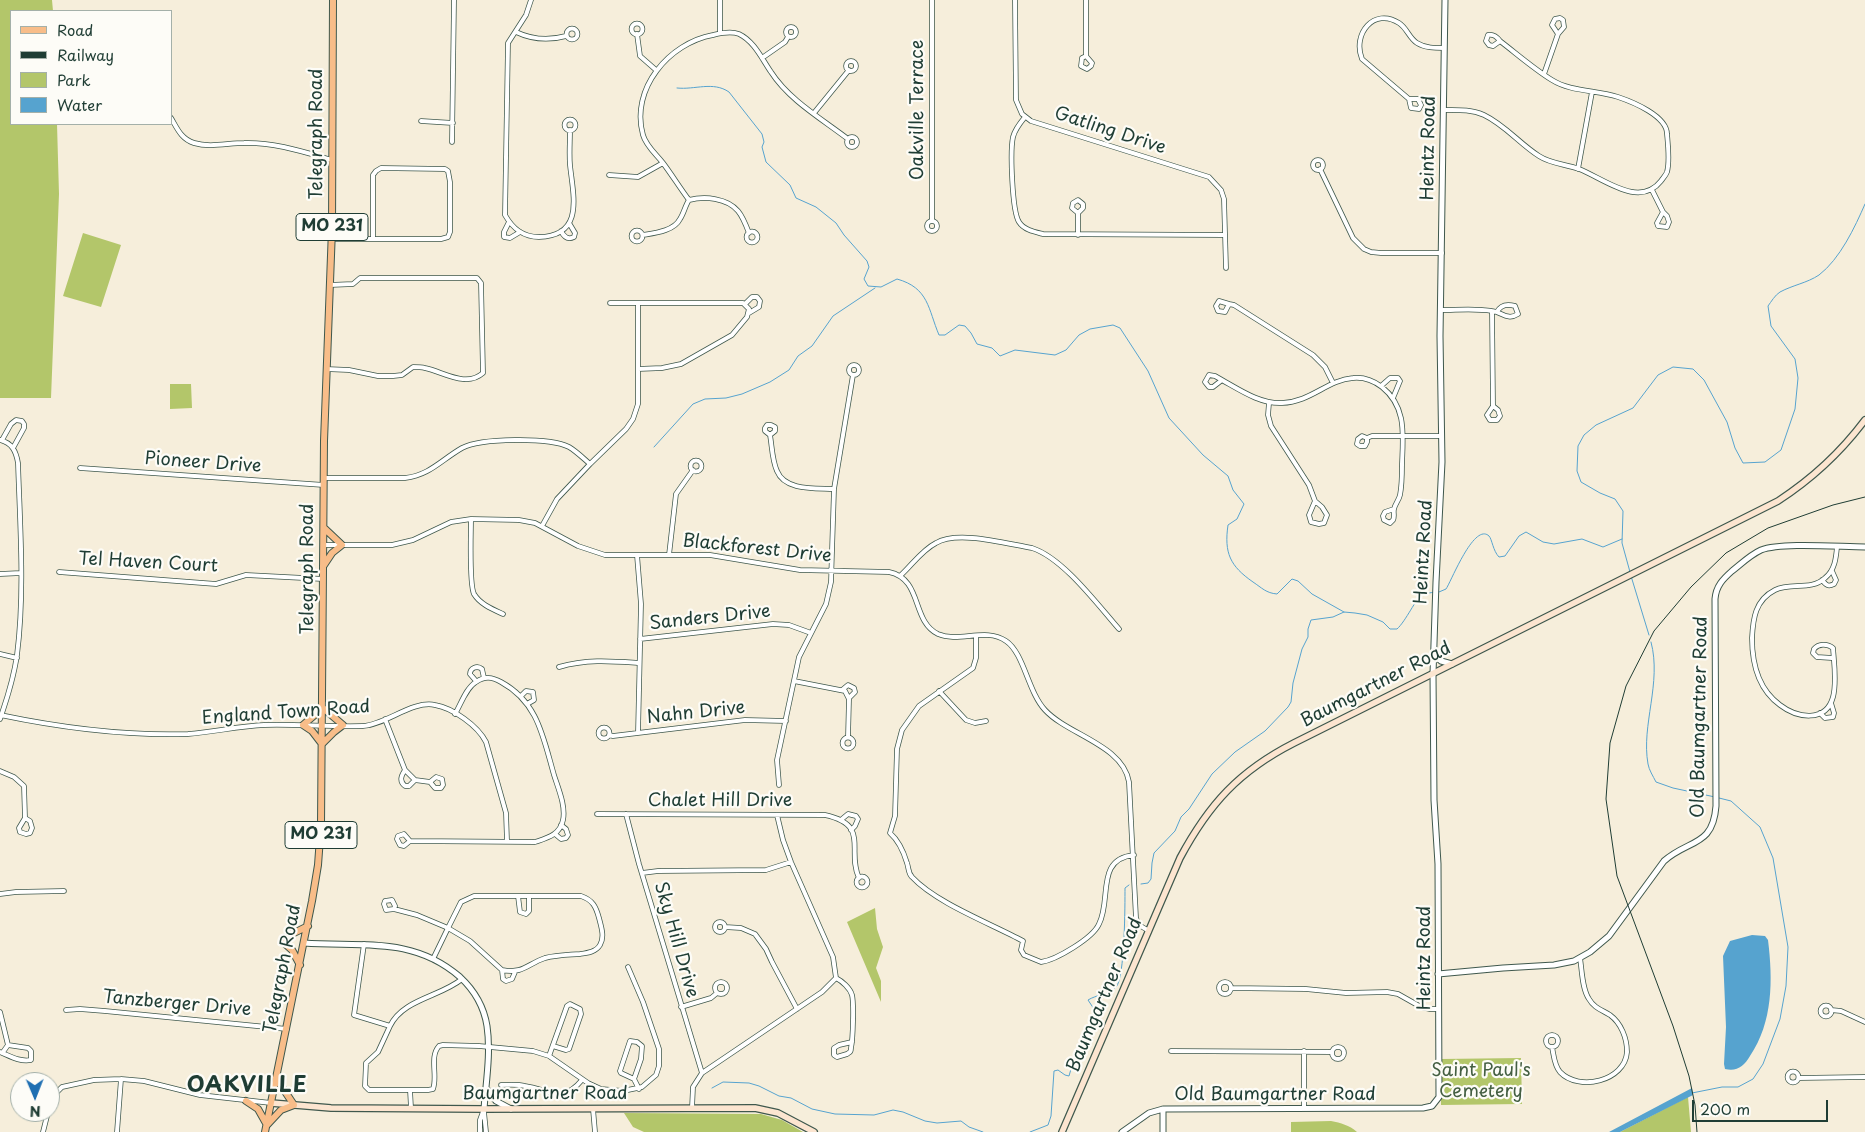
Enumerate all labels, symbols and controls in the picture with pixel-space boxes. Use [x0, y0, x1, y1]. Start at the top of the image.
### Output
legend [10, 10, 172, 125]
text: Road [57, 18, 93, 41]
street label: Oakville Terrace [907, 40, 929, 180]
text: Railway [57, 43, 114, 66]
text: Park [57, 68, 91, 91]
street label: Telegraph Road [306, 69, 328, 199]
text: Water [57, 93, 102, 116]
street label: Heintz Road [1417, 95, 1441, 201]
street label: Gatling Drive [1052, 103, 1168, 159]
road number: MO 231 [296, 213, 368, 240]
street label: Pioneer Drive [144, 448, 262, 478]
street label: Heintz Road [1410, 499, 1438, 605]
street label: Telegraph Road [297, 504, 319, 634]
street label: Blackforest Drive [681, 530, 833, 568]
street label: Tel Haven Court [78, 549, 218, 577]
street label: Sanders Drive [648, 601, 772, 635]
street label: Old Baumgartner Road [1687, 616, 1713, 818]
street label: Baumgartner Road [1297, 638, 1455, 732]
street label: England Town Road [201, 696, 371, 730]
street label: Nahn Drive [646, 697, 746, 729]
street label: Chalet Hill Drive [648, 790, 792, 812]
road number: MO 231 [285, 822, 357, 848]
street label: Sky Hill Drive [649, 880, 703, 1000]
street label: Telegraph Road [260, 903, 306, 1035]
street label: Heintz Road [1414, 906, 1436, 1010]
street label: Baumgartner Road [1063, 915, 1147, 1075]
street label: Tanzberger Drive [102, 987, 252, 1021]
park label: Saint Paul's Cemetery [1431, 1060, 1531, 1102]
north arrow [10, 1072, 60, 1122]
district label: OAKVILLE [186, 1073, 308, 1099]
street label: Baumgartner Road [462, 1083, 628, 1105]
street label: Old Baumgartner Road [1174, 1084, 1376, 1106]
scale bar [1695, 1090, 1831, 1122]
text: 200 m [1700, 1097, 1750, 1120]
text: N [30, 1101, 41, 1122]

